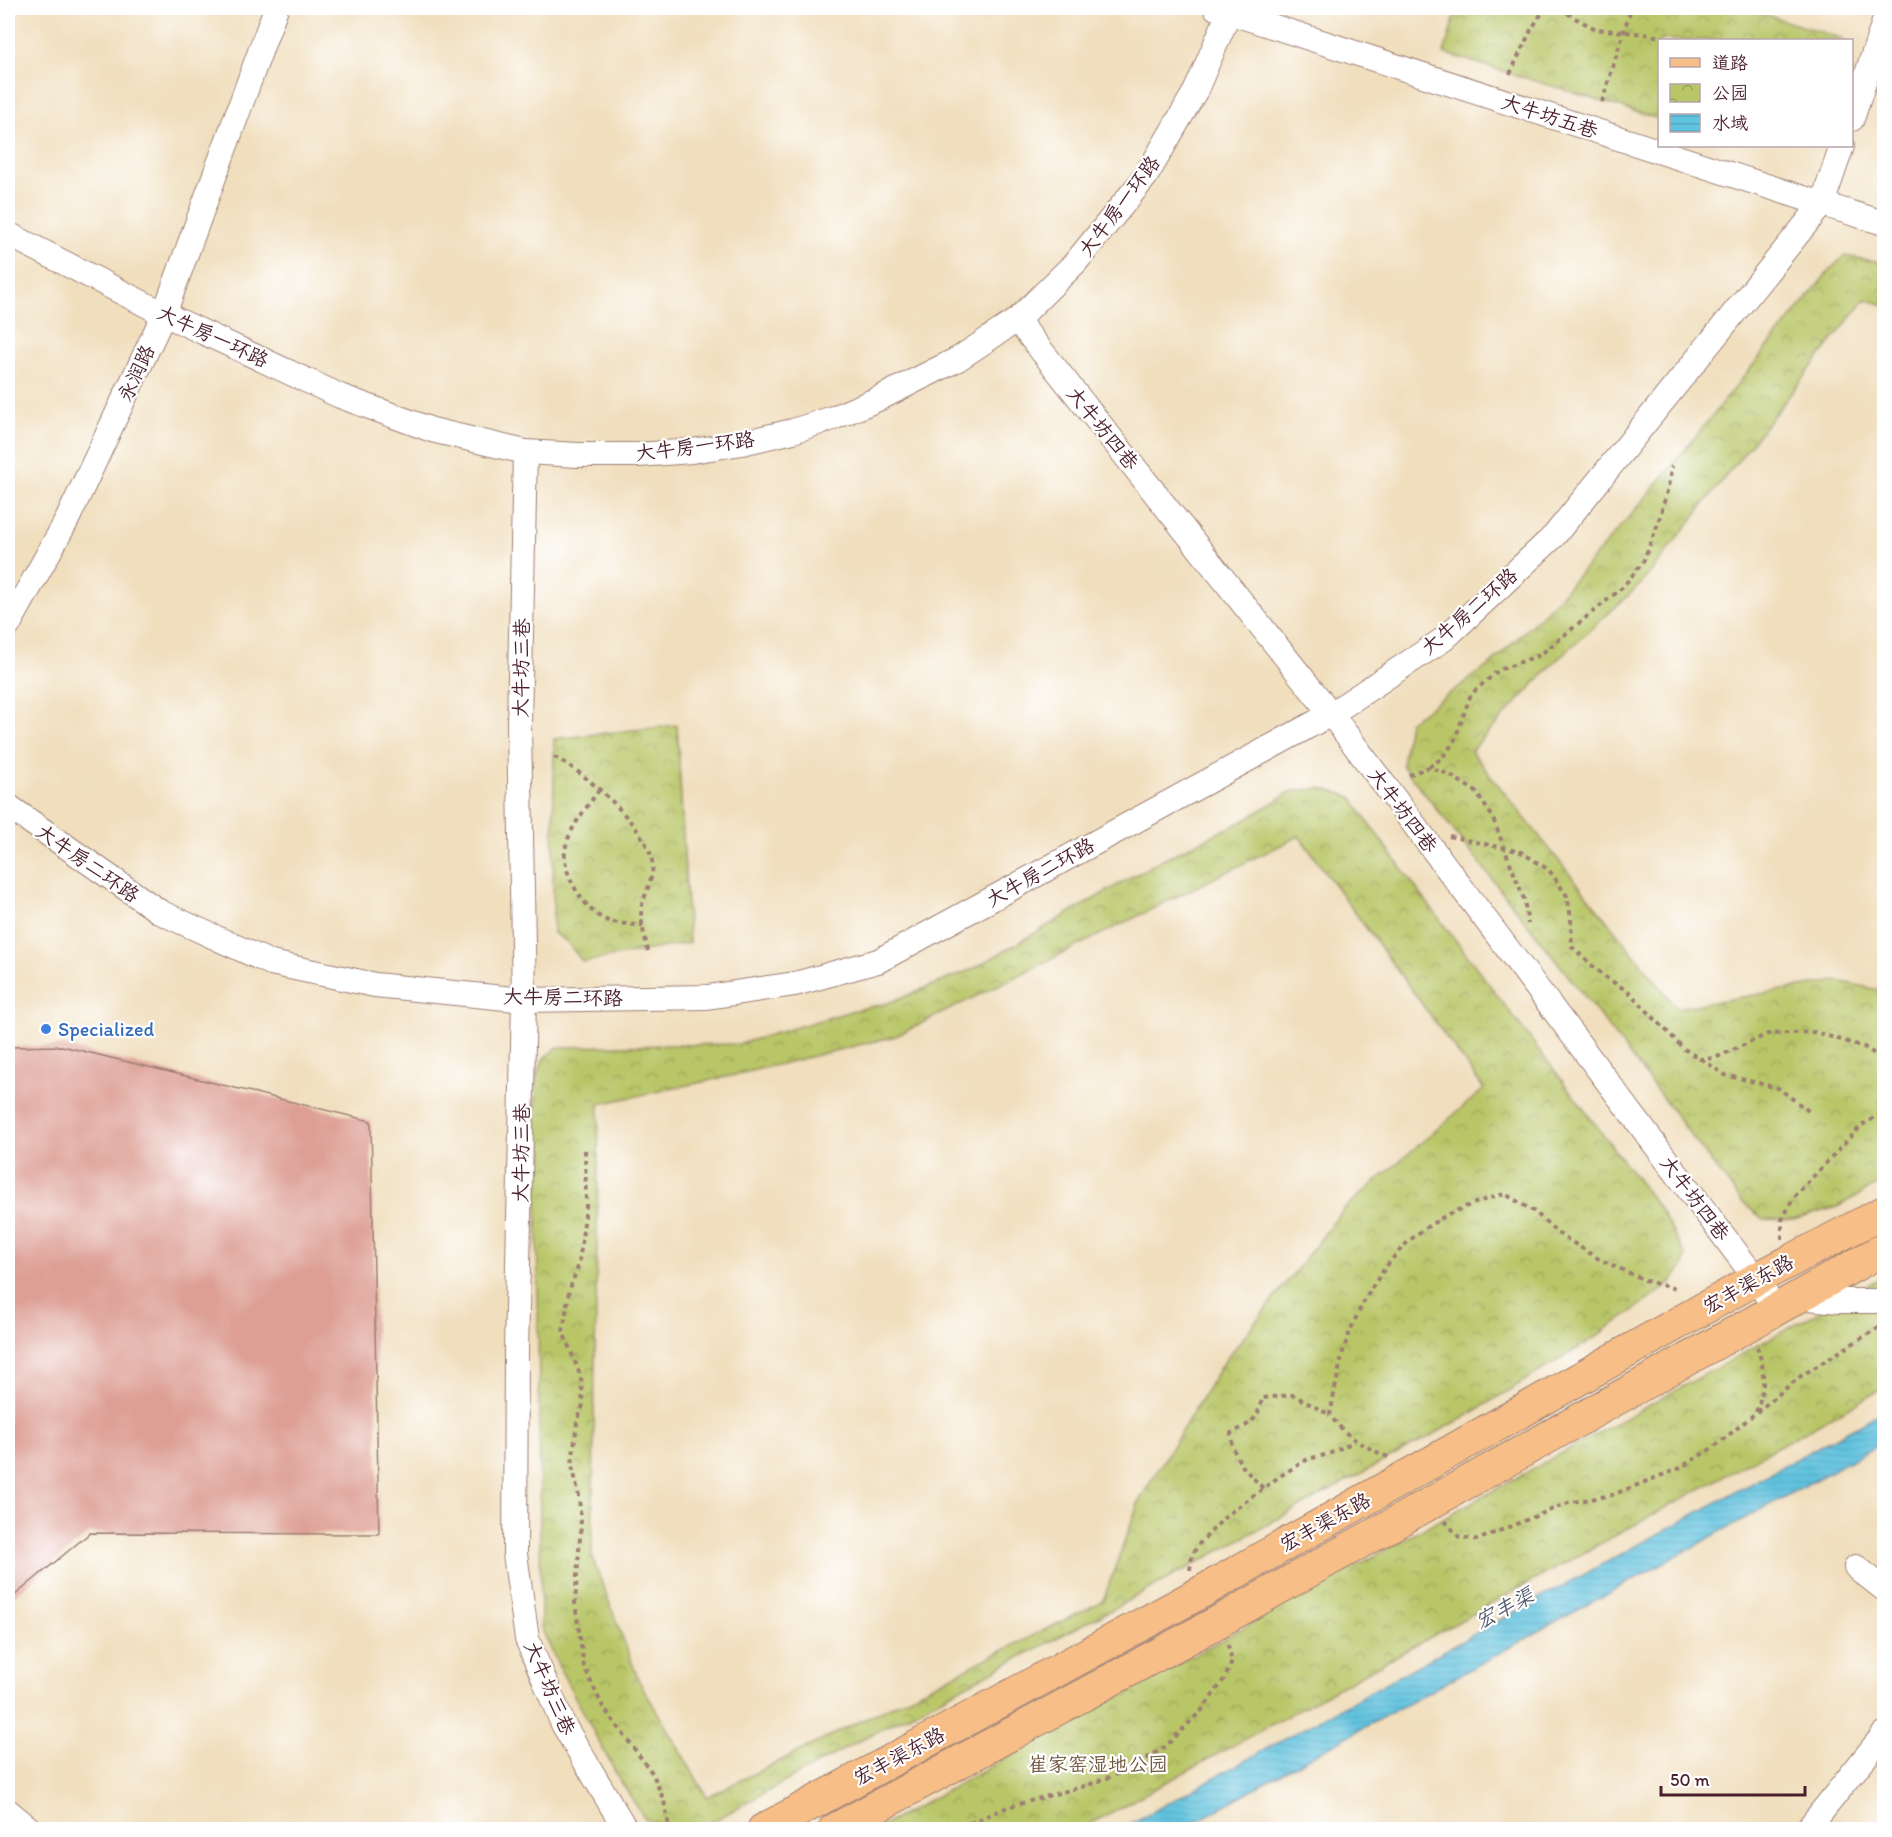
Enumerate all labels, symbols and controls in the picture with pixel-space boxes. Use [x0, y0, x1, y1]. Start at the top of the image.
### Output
legend [1658, 39, 1853, 147]
text: 道路 [1712, 52, 1748, 74]
text: 公园 [1712, 82, 1748, 104]
street label: 大牛坊五巷 [1499, 89, 1602, 143]
text: 水域 [1712, 112, 1748, 134]
street label: 大牛房一环路 [1073, 150, 1165, 261]
street label: 大牛房一环路 [154, 300, 273, 373]
street label: 永润路 [112, 340, 160, 405]
street label: 大牛坊四巷 [1062, 382, 1144, 475]
street label: 大牛房一环路 [634, 427, 757, 465]
street label: 大牛房二环路 [1416, 562, 1523, 659]
street label: 大牛坊三巷 [508, 617, 534, 718]
street label: 大牛坊四巷 [1363, 763, 1443, 858]
street label: 大牛房二环路 [32, 819, 145, 908]
street label: 大牛房二环路 [982, 832, 1099, 912]
street label: 大牛房二环路 [503, 984, 624, 1010]
place label: Specialized [58, 1017, 155, 1041]
marker: Specialized [39, 1022, 53, 1036]
street label: 大牛坊三巷 [508, 1102, 534, 1203]
street label: 大牛坊四巷 [1655, 1151, 1735, 1246]
street label: 宏丰渠东路 [1698, 1249, 1798, 1319]
street label: 宏丰渠东路 [1275, 1487, 1375, 1557]
water label: 宏丰渠 [1470, 1581, 1539, 1634]
street label: 大牛坊三巷 [519, 1637, 581, 1740]
street label: 宏丰渠东路 [849, 1721, 950, 1790]
park label: 崔家窑湿地公园 [1028, 1752, 1168, 1776]
scale bar [1661, 1759, 1805, 1797]
text: 50 m [1670, 1769, 1710, 1791]

